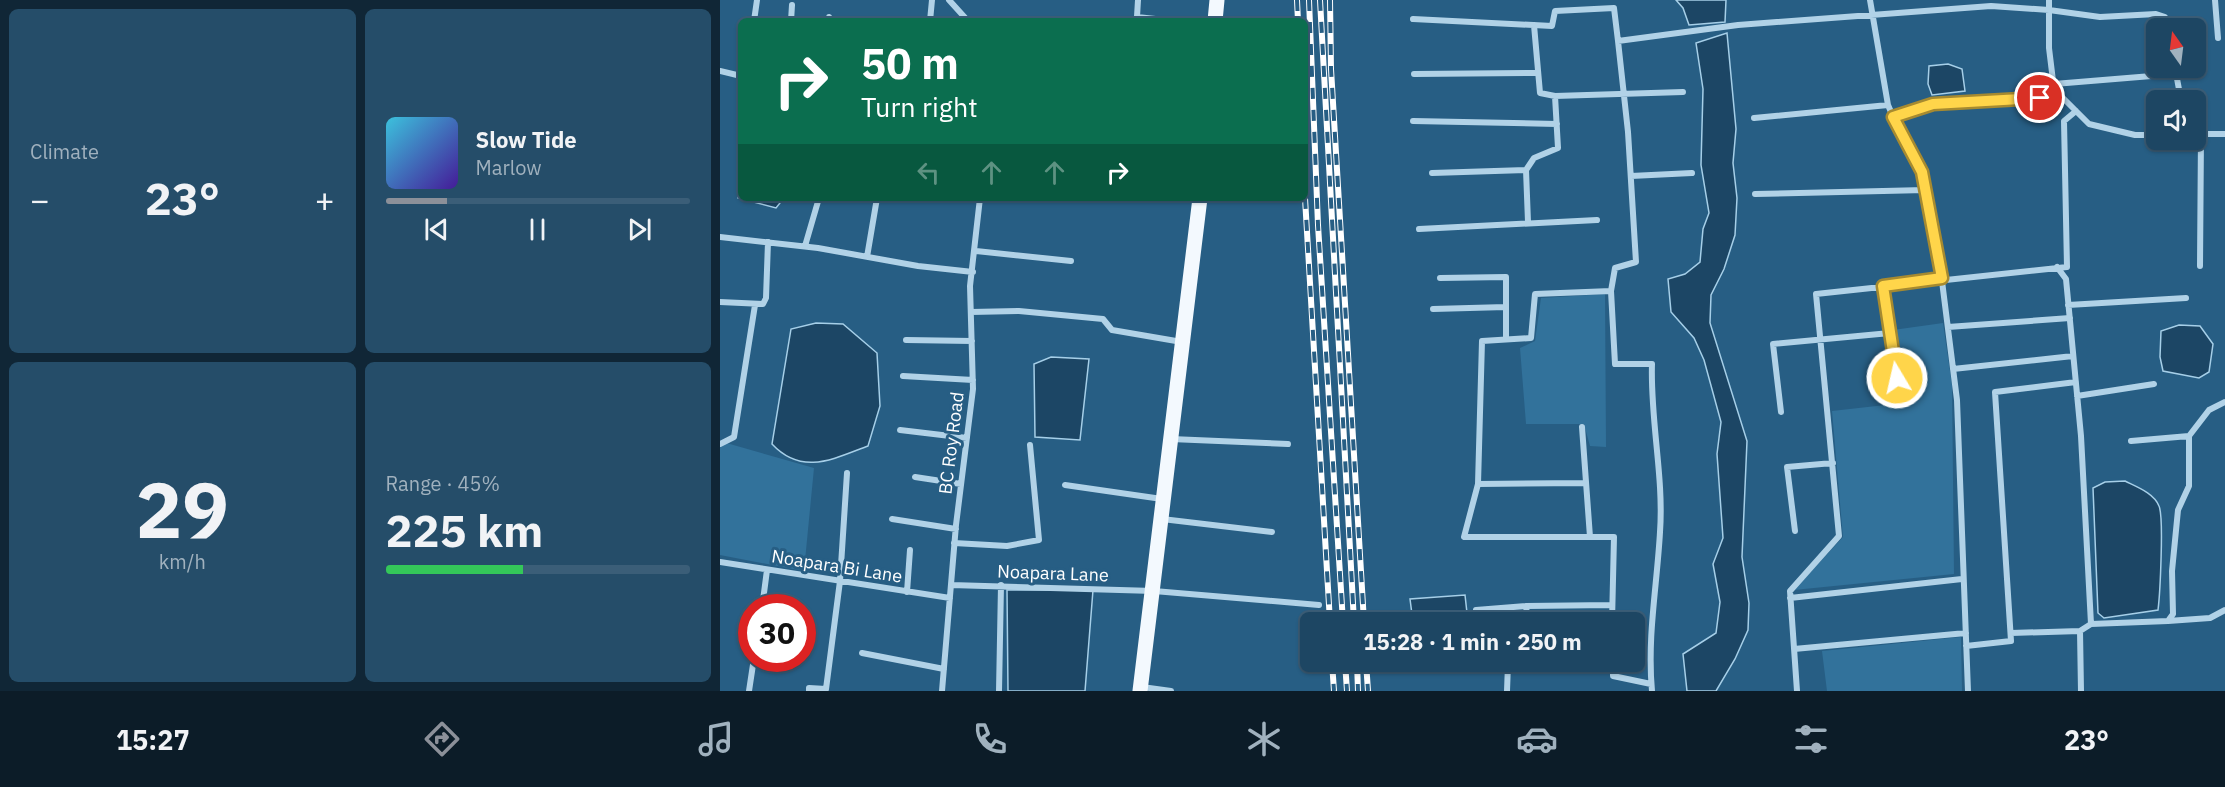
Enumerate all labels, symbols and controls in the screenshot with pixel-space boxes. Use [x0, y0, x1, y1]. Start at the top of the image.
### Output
north arrow [2146, 18, 2206, 78]
map controls [2146, 18, 2206, 150]
text: 50 m [861, 36, 959, 91]
icon: right [762, 42, 840, 120]
pin [2014, 72, 2065, 123]
icon: arrive [2023, 81, 2056, 114]
text: Turn right [861, 89, 978, 124]
button: sound [2146, 90, 2206, 150]
text: Slow Tide [476, 125, 577, 154]
text: Climate [30, 138, 99, 165]
text: Marlow [476, 154, 542, 181]
icon: left [912, 156, 945, 189]
icon: ahead [975, 156, 1008, 189]
icon: ahead [1038, 156, 1071, 189]
icon: right [1101, 156, 1134, 189]
text: 23° [145, 169, 220, 227]
text: − [30, 178, 50, 221]
text: + [315, 178, 335, 221]
icon: previous [420, 213, 453, 246]
icon: pause [521, 213, 554, 246]
icon: next [623, 213, 656, 246]
position arrow [1865, 346, 1929, 410]
street label: BC Roy Road [933, 390, 969, 496]
text: 29 [135, 458, 229, 559]
text: Range · 45% [386, 470, 500, 497]
text: 225 km [386, 501, 543, 559]
street label: Noapara Bi Lane [770, 544, 904, 588]
text: km/h [159, 548, 206, 575]
street label: Noapara Lane [997, 560, 1109, 586]
speed limit sign: 30 [738, 594, 816, 672]
text: 15:28 · 1 min · 250 m [1363, 627, 1582, 656]
icon: directions [421, 718, 463, 760]
icon: music [695, 718, 737, 760]
icon: phone [969, 718, 1011, 760]
icon: climate [1243, 718, 1285, 760]
icon: car [1516, 718, 1558, 760]
icon: filters [1790, 718, 1832, 760]
text: 15:27 [116, 722, 190, 757]
text: 23° [2064, 722, 2109, 757]

